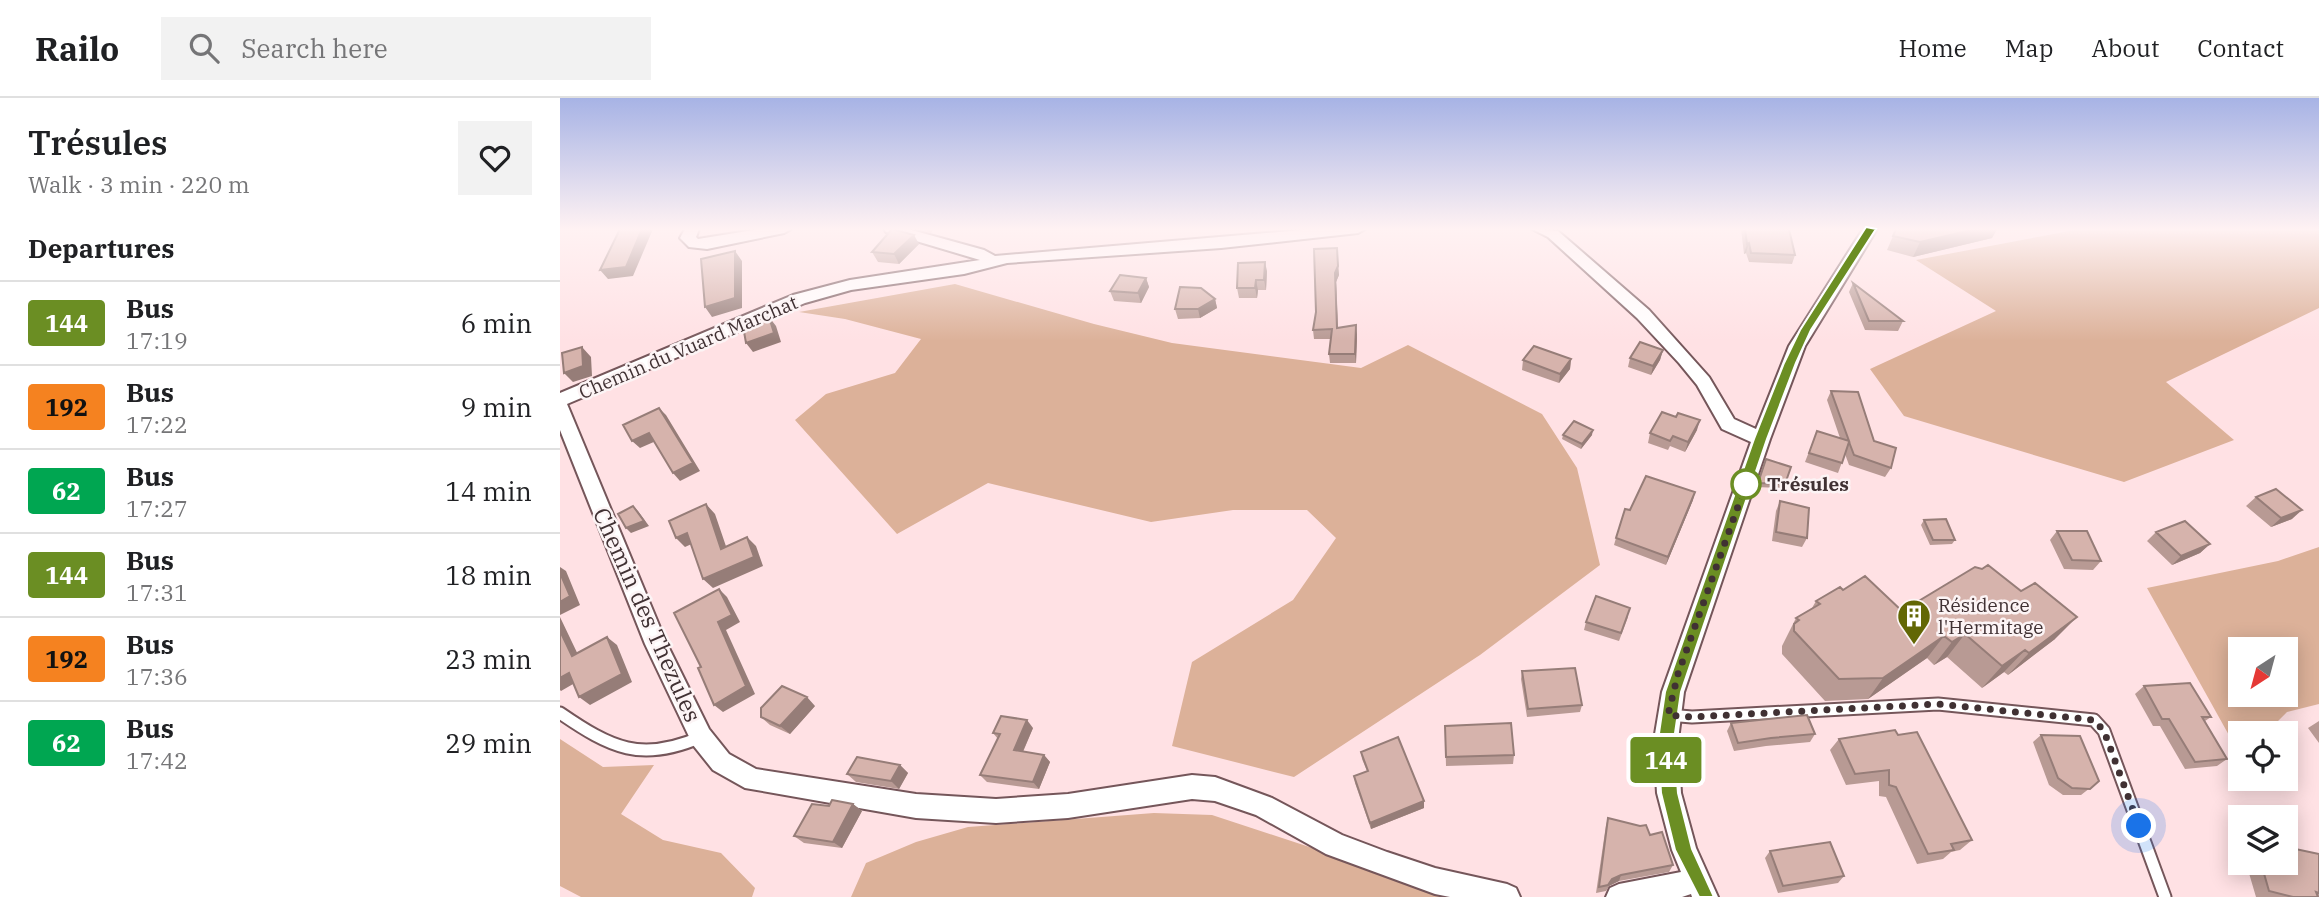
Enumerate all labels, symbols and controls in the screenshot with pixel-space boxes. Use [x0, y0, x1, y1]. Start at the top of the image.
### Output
search box [161, 17, 651, 80]
text: Railo [35, 27, 119, 70]
icon: search [185, 29, 223, 67]
text: Search here [241, 31, 388, 65]
text: Home [1899, 32, 1967, 64]
text: Map [2005, 32, 2053, 64]
text: About [2091, 32, 2159, 64]
text: Contact [2197, 32, 2284, 64]
text: Trésules [28, 121, 168, 164]
button: heart [458, 121, 532, 195]
text: Walk · 3 min · 220 m [28, 169, 250, 199]
text: Departures [28, 231, 174, 265]
street label: Chemin du Vuard Marchat [575, 290, 801, 404]
text: Bus [126, 291, 174, 325]
text: 6 min [461, 306, 532, 340]
text: 144 [45, 307, 88, 339]
text: 17:19 [126, 325, 188, 355]
text: Bus [126, 375, 174, 409]
text: 9 min [461, 390, 532, 424]
text: 192 [45, 391, 88, 423]
text: 17:22 [126, 409, 188, 439]
text: Bus [126, 459, 174, 493]
marker: Trésules [1731, 469, 1761, 499]
place label: Trésules [1767, 472, 1849, 496]
text: 14 min [445, 474, 532, 508]
text: 62 [52, 475, 81, 507]
text: 17:27 [126, 493, 188, 523]
street label: Chemin des Thezules [587, 503, 709, 726]
text: Bus [126, 543, 174, 577]
text: 18 min [445, 558, 532, 592]
text: 144 [45, 559, 88, 591]
text: 17:31 [126, 577, 188, 607]
place label: Résidence l'Hermitage [1938, 593, 2043, 639]
building icon: Résidence l'Hermitage [1895, 597, 1933, 646]
text: Bus [126, 627, 174, 661]
north arrow [2228, 637, 2298, 707]
map controls [2228, 637, 2298, 875]
text: 23 min [445, 642, 532, 676]
text: 192 [45, 643, 88, 675]
text: 17:36 [126, 661, 188, 691]
text: Bus [126, 711, 174, 745]
button: locate [2228, 721, 2298, 791]
text: 29 min [445, 726, 532, 760]
text: 62 [52, 727, 81, 759]
line badge: 144 [1626, 737, 1706, 783]
text: 144 [1644, 744, 1688, 776]
text: 17:42 [126, 745, 188, 775]
button: layers [2228, 805, 2298, 875]
your location [2121, 808, 2156, 843]

